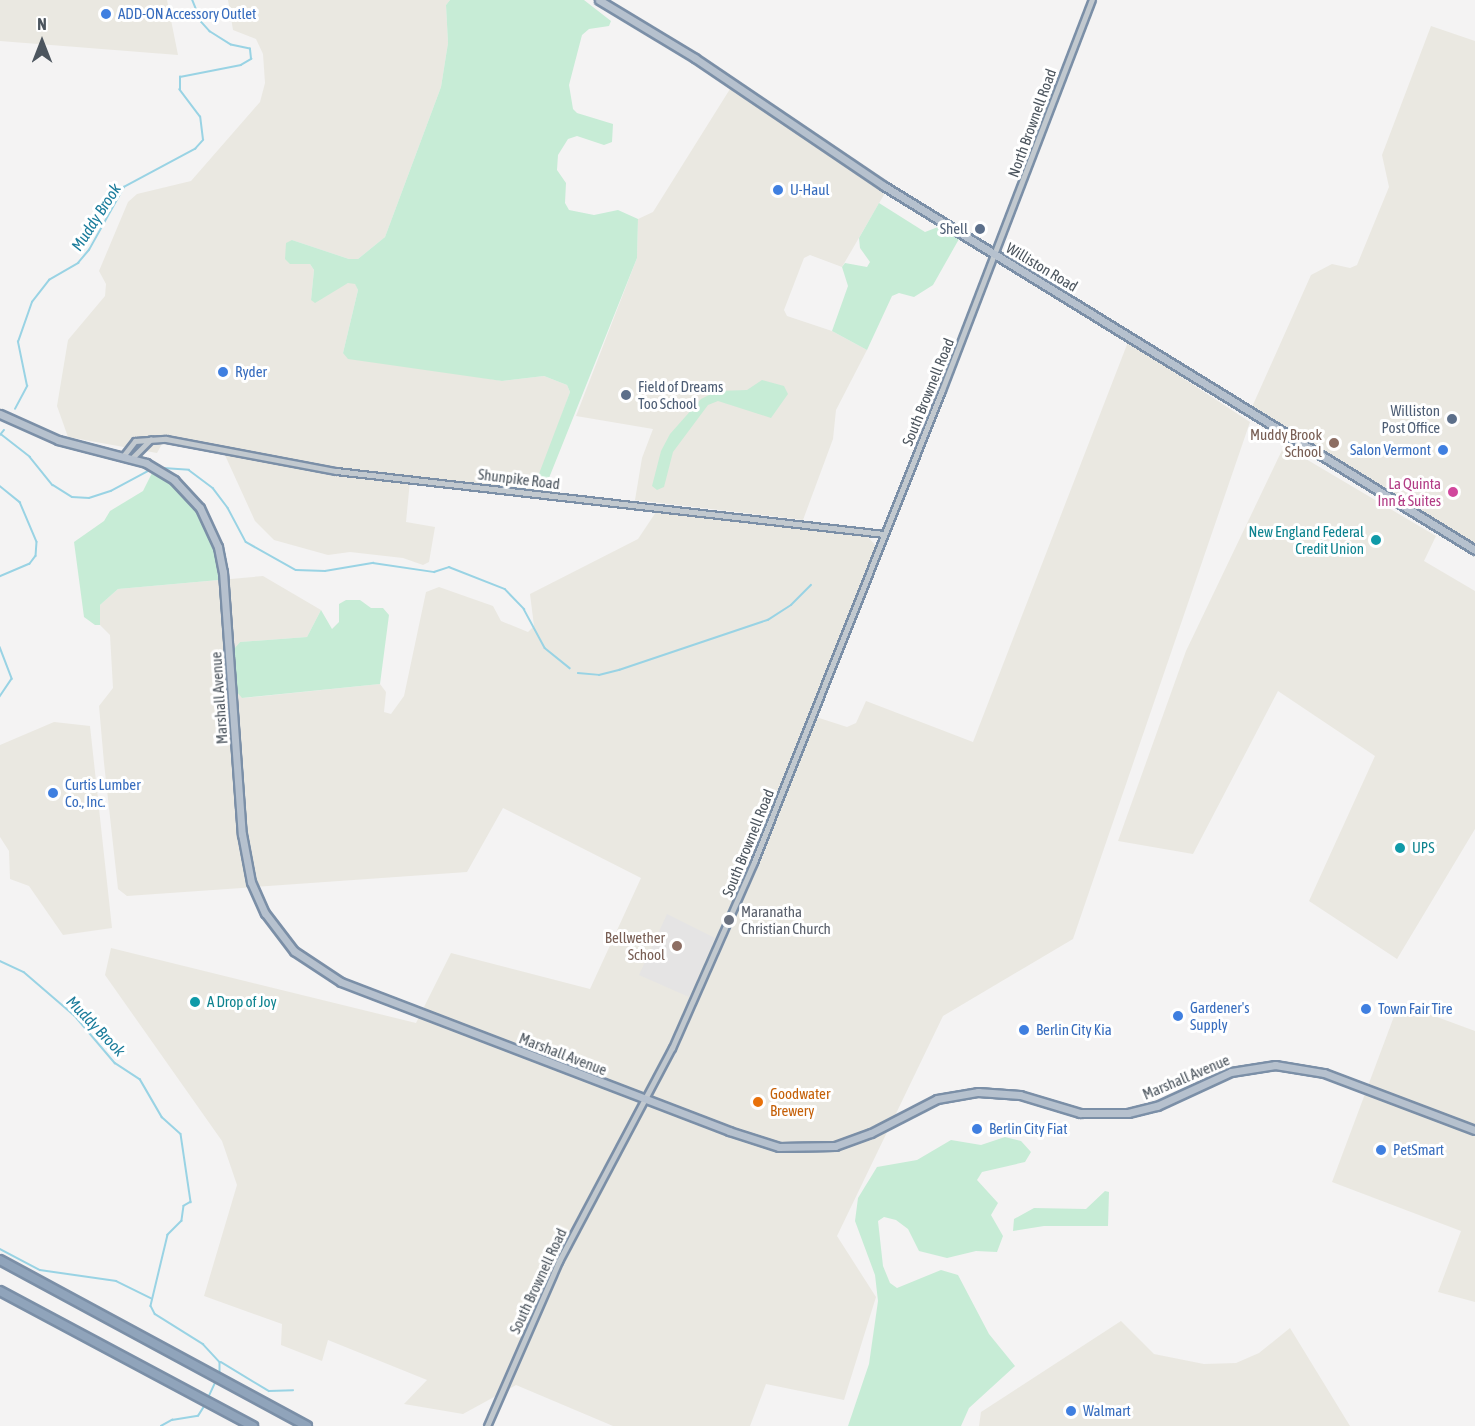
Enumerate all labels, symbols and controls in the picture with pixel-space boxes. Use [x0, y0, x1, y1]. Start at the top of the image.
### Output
place label: ADD-ON Accessory Outlet [118, 5, 256, 23]
marker: ADD-ON Accessory Outlet [99, 7, 113, 21]
north arrow [12, 12, 72, 72]
text: N [37, 15, 47, 33]
street label: North Brownell Road [1004, 66, 1060, 180]
water label: Muddy Brook [67, 180, 125, 254]
place label: U-Haul [790, 181, 830, 199]
marker: U-Haul [771, 183, 785, 197]
place label: Shell [940, 220, 968, 238]
marker: Shell [973, 222, 987, 236]
street label: Williston Road [1003, 239, 1081, 295]
street label: South Brownell Road [898, 336, 958, 448]
place label: Ryder [235, 363, 267, 381]
marker: Ryder [216, 365, 230, 379]
place label: Field of Dreams Too School [638, 377, 723, 412]
marker: Field of Dreams Too School [619, 388, 633, 402]
place label: Williston Post Office [1381, 401, 1440, 436]
marker: Williston Post Office [1445, 412, 1459, 426]
place label: Muddy Brook School [1250, 425, 1322, 460]
marker: Muddy Brook School [1327, 436, 1341, 450]
place label: Salon Vermont [1350, 441, 1431, 459]
marker: Salon Vermont [1436, 443, 1450, 457]
street label: Shunpike Road [477, 465, 561, 493]
place label: La Quinta Inn & Suites [1377, 474, 1441, 509]
marker: La Quinta Inn & Suites [1446, 485, 1460, 499]
place label: New England Federal Credit Union [1249, 522, 1364, 557]
marker: New England Federal Credit Union [1369, 533, 1383, 547]
street label: Marshall Avenue [207, 651, 231, 745]
place label: Curtis Lumber Co., Inc. [65, 775, 141, 810]
marker: Curtis Lumber Co., Inc. [46, 786, 60, 800]
street label: South Brownell Road [718, 787, 778, 899]
place label: UPS [1412, 839, 1434, 857]
marker: UPS [1393, 841, 1407, 855]
place label: Maranatha Christian Church [741, 902, 831, 937]
marker: Maranatha Christian Church [722, 913, 736, 927]
place label: Bellwether School [605, 928, 665, 963]
marker: Bellwether School [670, 939, 684, 953]
water label: Muddy Brook [63, 992, 129, 1060]
place label: A Drop of Joy [207, 993, 277, 1011]
marker: A Drop of Joy [188, 995, 202, 1009]
place label: Gardener's Supply [1190, 998, 1250, 1033]
place label: Town Fair Tire [1378, 1000, 1452, 1018]
marker: Town Fair Tire [1359, 1002, 1373, 1016]
marker: Gardener's Supply [1171, 1009, 1185, 1023]
place label: Berlin City Kia [1036, 1021, 1112, 1039]
marker: Berlin City Kia [1017, 1023, 1031, 1037]
street label: Marshall Avenue [517, 1029, 609, 1079]
street label: Marshall Avenue [1140, 1051, 1232, 1103]
place label: Goodwater Brewery [770, 1084, 830, 1119]
marker: Goodwater Brewery [751, 1095, 765, 1109]
place label: Berlin City Fiat [989, 1120, 1068, 1138]
marker: Berlin City Fiat [970, 1122, 984, 1136]
place label: PetSmart [1393, 1141, 1444, 1159]
marker: PetSmart [1374, 1143, 1388, 1157]
street label: South Brownell Road [506, 1225, 570, 1337]
place label: Walmart [1083, 1402, 1131, 1420]
marker: Walmart [1064, 1404, 1078, 1418]

